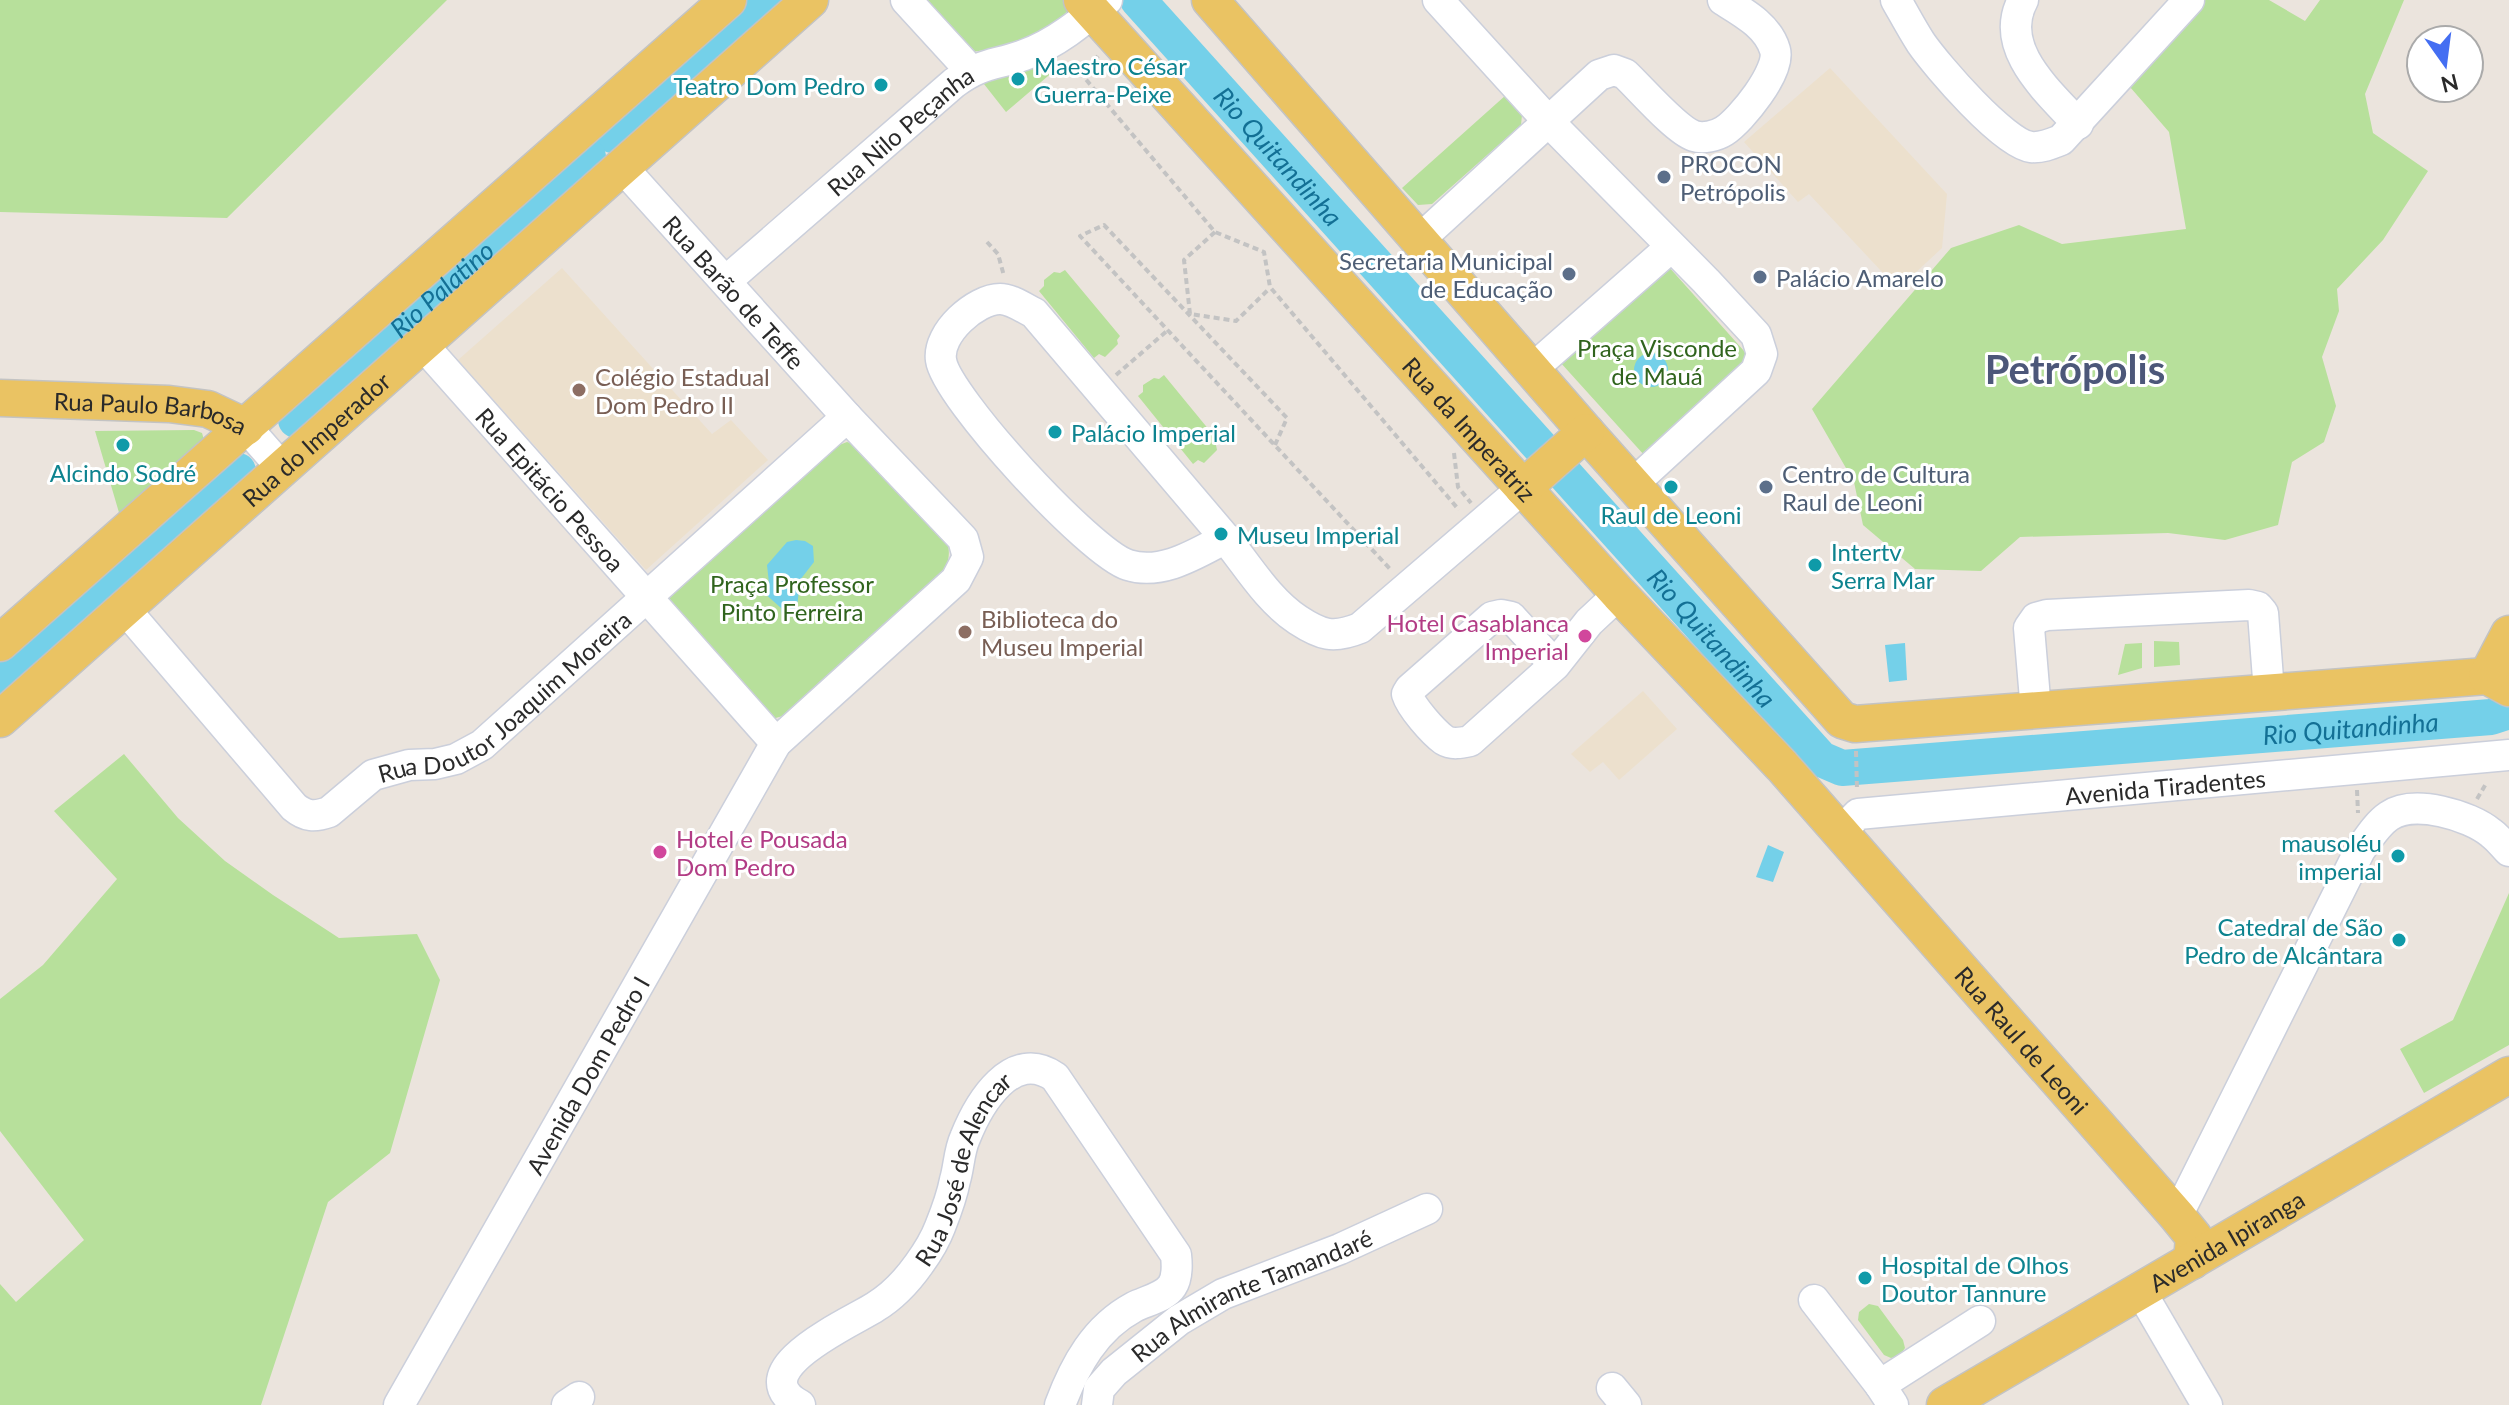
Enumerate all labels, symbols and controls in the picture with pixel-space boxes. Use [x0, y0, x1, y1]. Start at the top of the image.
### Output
north arrow [2405, 24, 2485, 104]
place label: Maestro César Guerra-Peixe [1034, 51, 1187, 108]
street label: Rua Nilo Peçanha [821, 60, 978, 201]
text: N [2438, 69, 2461, 99]
marker: Maestro César Guerra-Peixe [1009, 70, 1027, 88]
place label: Teatro Dom Pedro [673, 71, 865, 100]
marker: Teatro Dom Pedro [872, 76, 890, 94]
water label: Rio Quitandinha [1208, 80, 1349, 232]
place label: PROCON Petrópolis [1680, 149, 1786, 206]
marker: PROCON Petrópolis [1655, 168, 1673, 186]
street label: Rua Barão de Teffe [657, 209, 811, 375]
water label: Rio Palatino [383, 234, 500, 344]
place label: Secretaria Municipal de Educação [1339, 246, 1553, 303]
place label: Palácio Amarelo [1776, 263, 1944, 292]
marker: Secretaria Municipal de Educação [1560, 265, 1578, 283]
marker: Palácio Amarelo [1751, 268, 1769, 286]
park label: Praça Visconde de Mauá [1577, 333, 1737, 390]
district label: Petrópolis [1985, 345, 2165, 393]
street label: Rua da Imperatriz [1397, 351, 1542, 507]
place label: Colégio Estadual Dom Pedro II [595, 362, 770, 419]
street label: Rua do Imperador [236, 365, 396, 512]
marker: Colégio Estadual Dom Pedro II [570, 381, 588, 399]
street label: Rua Paulo Barbosa [53, 385, 252, 440]
street label: Rua Epitácio Pessoa [470, 401, 631, 577]
place label: Palácio Imperial [1071, 418, 1236, 447]
marker: Palácio Imperial [1046, 423, 1064, 441]
marker: Alcindo Sodré [114, 436, 132, 454]
place label: Alcindo Sodré [50, 458, 196, 487]
place label: Centro de Cultura Raul de Leoni [1782, 459, 1970, 516]
marker: Raul de Leoni [1662, 478, 1680, 496]
marker: Centro de Cultura Raul de Leoni [1757, 478, 1775, 496]
place label: Raul de Leoni [1600, 500, 1742, 529]
place label: Museu Imperial [1237, 520, 1400, 549]
marker: Museu Imperial [1212, 525, 1230, 543]
place label: Intertv Serra Mar [1831, 537, 1935, 594]
marker: Intertv Serra Mar [1806, 556, 1824, 574]
water label: Rio Quitandinha [1641, 562, 1783, 714]
park label: Praça Professor Pinto Ferreira [710, 569, 874, 626]
street label: Rua Doutor Joaquim Moreira [374, 604, 636, 787]
place label: Biblioteca do Museu Imperial [981, 604, 1144, 661]
place label: Hotel Casablanca Imperial [1387, 608, 1569, 665]
marker: Biblioteca do Museu Imperial [956, 623, 974, 641]
marker: Hotel Casablanca Imperial [1576, 627, 1594, 645]
water label: Rio Quitandinha [2261, 705, 2440, 751]
street label: Avenida Tiradentes [2064, 763, 2267, 810]
place label: Hotel e Pousada Dom Pedro [676, 824, 848, 881]
place label: mausoléu imperial [2281, 828, 2382, 885]
marker: Hotel e Pousada Dom Pedro [651, 843, 669, 861]
marker: mausoléu imperial [2389, 847, 2407, 865]
place label: Catedral de São Pedro de Alcântara [2184, 912, 2383, 969]
marker: Catedral de São Pedro de Alcântara [2390, 931, 2408, 949]
street label: Rua Raul de Leoni [1950, 960, 2095, 1120]
street label: Avenida Dom Pedro I [519, 971, 655, 1179]
street label: Rua José de Alencar [908, 1065, 1017, 1271]
street label: Avenida Ipiranga [2144, 1184, 2309, 1297]
street label: Rua Almirante Tamandaré [1125, 1222, 1376, 1368]
place label: Hospital de Olhos Doutor Tannure [1881, 1250, 2069, 1307]
marker: Hospital de Olhos Doutor Tannure [1856, 1269, 1874, 1287]

